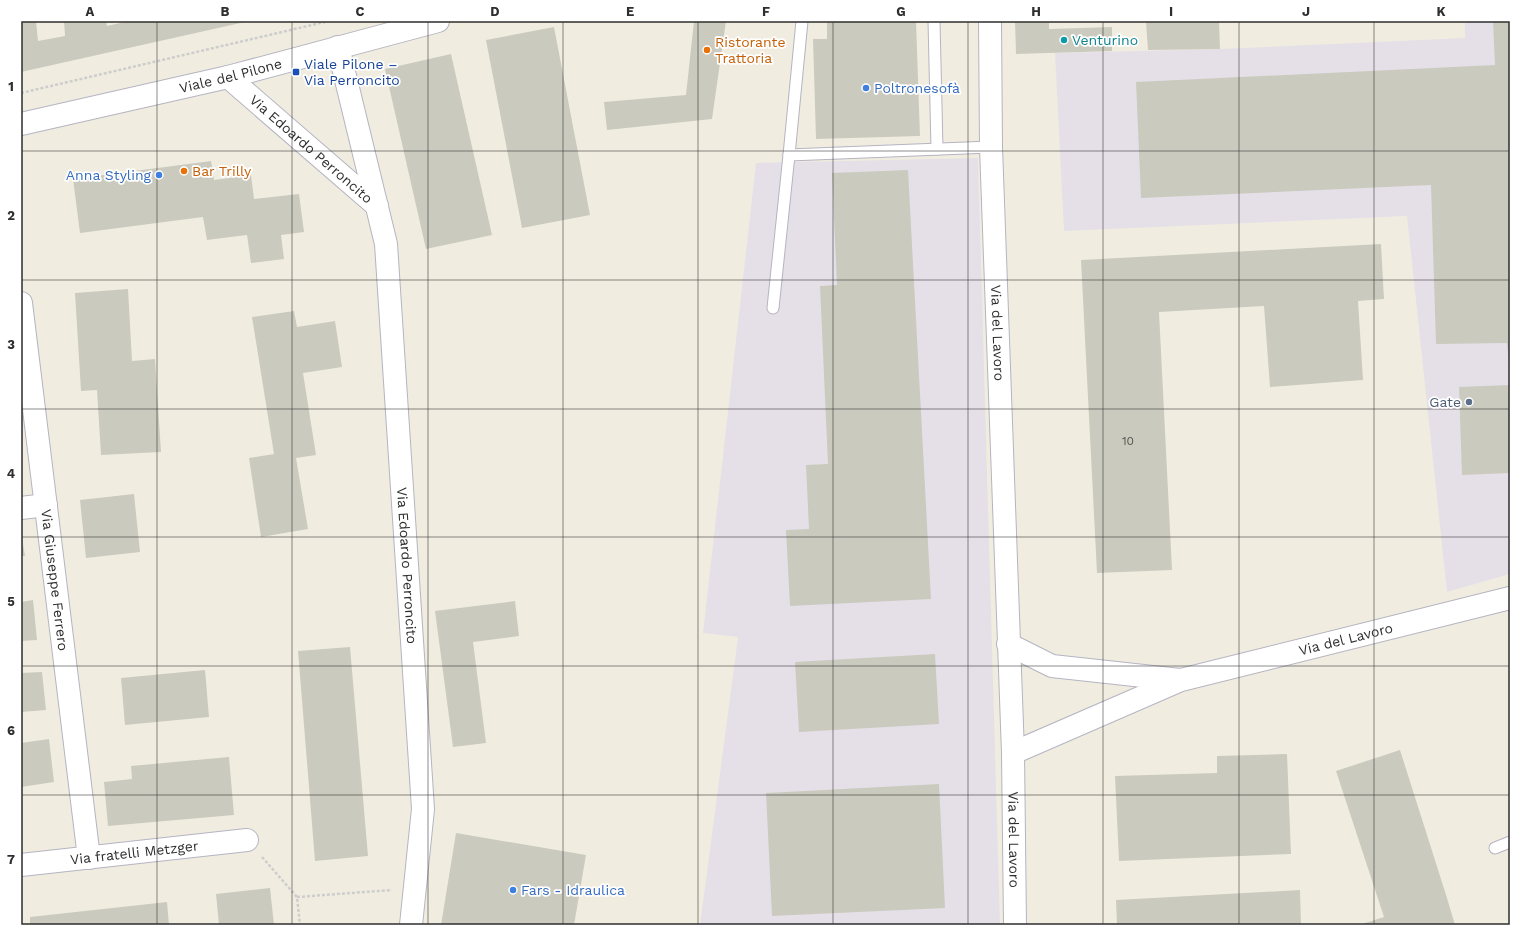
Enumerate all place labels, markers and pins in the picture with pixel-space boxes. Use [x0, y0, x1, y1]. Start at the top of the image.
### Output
place label: Venturino [1072, 32, 1138, 48]
place label: Ristorante Trattoria [715, 34, 786, 66]
marker: Venturino [1059, 35, 1069, 45]
marker: Ristorante Trattoria [702, 45, 712, 55]
place label: Viale Pilone – Via Perroncito [304, 56, 400, 88]
marker: Viale Pilone – Via Perroncito [291, 67, 301, 77]
place label: Poltronesofà [874, 80, 960, 96]
marker: Poltronesofà [861, 83, 871, 93]
place label: Bar Trilly [192, 163, 252, 179]
marker: Bar Trilly [179, 166, 189, 176]
place label: Anna Styling [66, 167, 152, 183]
marker: Anna Styling [154, 170, 164, 180]
place label: Gate [1429, 394, 1461, 410]
marker: Gate [1464, 397, 1474, 407]
place label: Fars - Idraulica [521, 882, 625, 898]
marker: Fars - Idraulica [508, 885, 518, 895]

